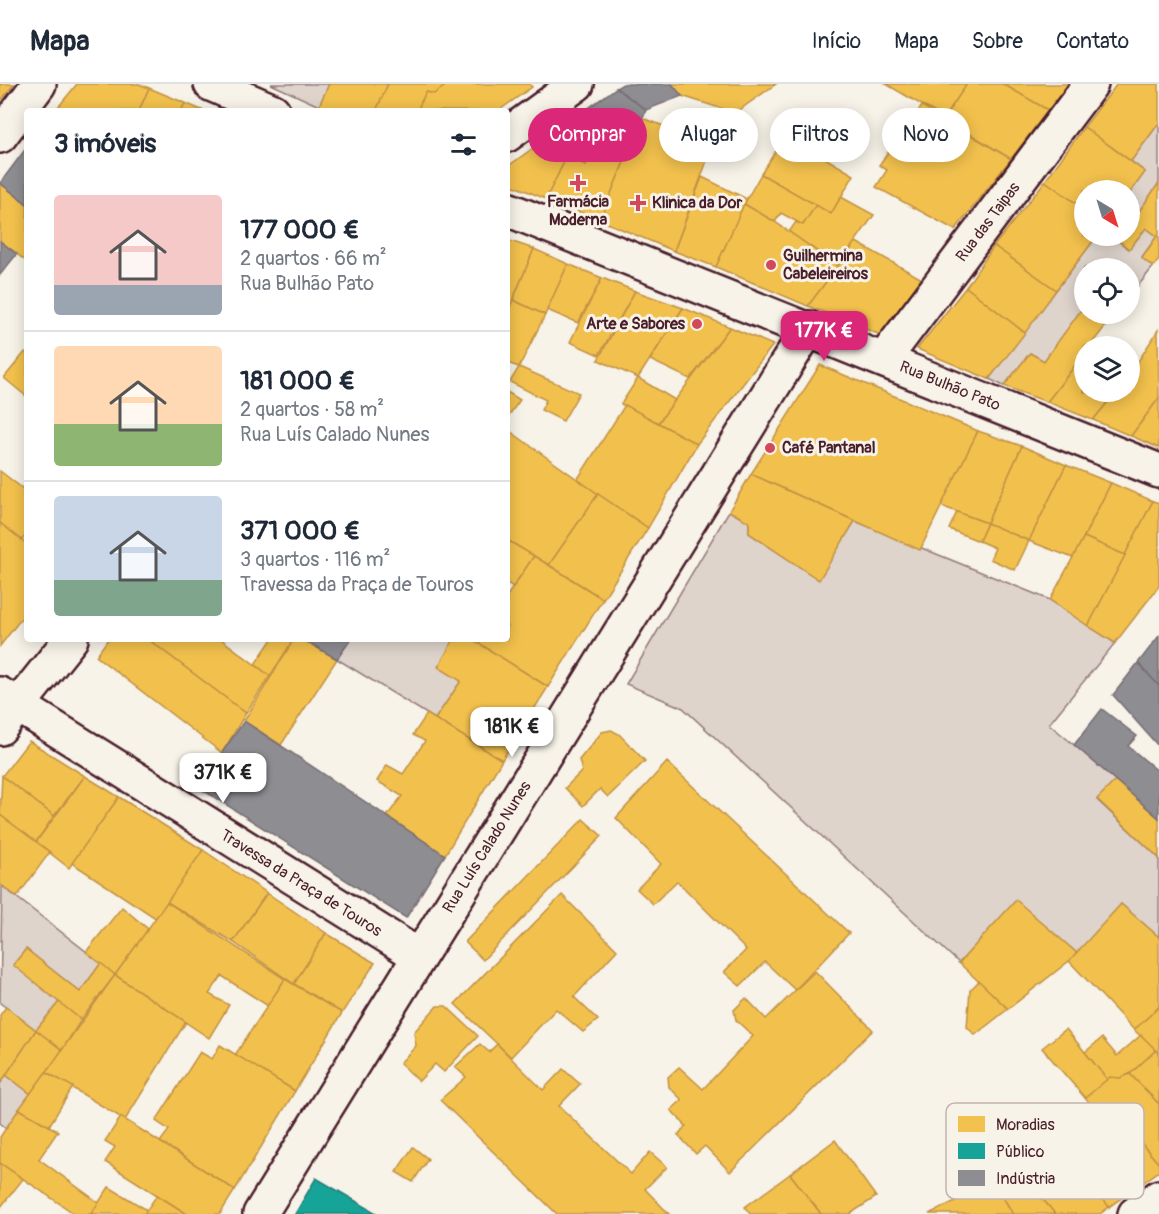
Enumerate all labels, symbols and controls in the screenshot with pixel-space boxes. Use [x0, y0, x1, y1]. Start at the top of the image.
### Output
text: Mapa [30, 24, 89, 59]
text: Início [812, 28, 861, 55]
text: Mapa [894, 28, 939, 55]
text: Sobre [972, 28, 1023, 55]
text: Contato [1056, 28, 1129, 55]
chip: Comprar [528, 108, 647, 162]
chip: Alugar [659, 108, 758, 162]
chip: Filtros [770, 108, 870, 162]
chip: Novo [882, 108, 970, 162]
text: 3 imóveis [54, 128, 156, 160]
icon: filters [447, 128, 480, 161]
marker: Farmácia Moderna [571, 176, 585, 190]
street label: Rua das Taipas [952, 178, 1024, 266]
north arrow [1074, 180, 1140, 246]
map controls [1074, 180, 1140, 402]
place label: Farmácia Moderna [547, 192, 610, 230]
place label: Klinica da Dor [652, 193, 742, 213]
marker: Klinica da Dor [629, 194, 647, 212]
text: 177 000 € [240, 214, 359, 246]
icon: home [102, 219, 174, 291]
text: 2 quartos · 66 m² [240, 246, 386, 271]
place label: Guilhermina Cabeleireiros [783, 246, 869, 284]
marker: Guilhermina Cabeleireiros [764, 258, 778, 272]
button: locate [1074, 258, 1140, 324]
text: Rua Bulhão Pato [240, 271, 374, 296]
pin: 177K € [775, 311, 873, 362]
place label: Arte e Sabores [586, 314, 686, 334]
marker: Arte e Sabores [690, 317, 704, 331]
text: 177K € [795, 318, 853, 343]
button: layers [1074, 336, 1140, 402]
street label: Rua Bulhão Pato [897, 357, 1004, 415]
text: 181 000 € [240, 365, 355, 397]
icon: home [102, 370, 174, 442]
text: 2 quartos · 58 m² [240, 397, 384, 422]
text: Rua Luís Calado Nunes [240, 422, 429, 447]
place label: Café Pantanal [782, 438, 876, 458]
marker: Café Pantanal [763, 441, 777, 455]
text: 371 000 € [240, 515, 360, 547]
icon: home [102, 520, 174, 592]
text: 3 quartos · 116 m² [240, 547, 390, 572]
text: Travessa da Praça de Touros [240, 572, 473, 597]
pin: 181K € [463, 707, 561, 758]
text: 181K € [484, 714, 540, 739]
pin: 371K € [174, 753, 272, 804]
text: 371K € [193, 760, 253, 785]
street label: Rua Luís Calado Nunes [438, 777, 536, 917]
street label: Travessa da Praça de Touros [217, 825, 385, 941]
legend [946, 1103, 1144, 1199]
text: Moradias [996, 1115, 1055, 1135]
text: Público [996, 1142, 1045, 1162]
text: Indústria [996, 1169, 1055, 1189]

